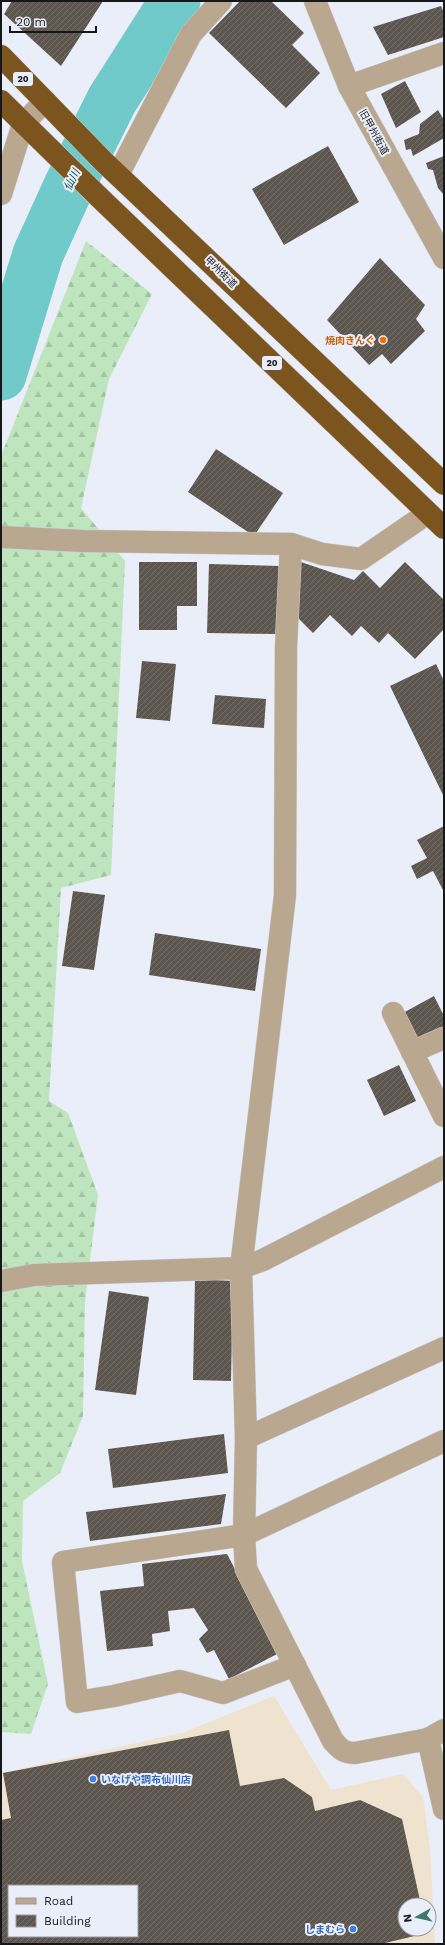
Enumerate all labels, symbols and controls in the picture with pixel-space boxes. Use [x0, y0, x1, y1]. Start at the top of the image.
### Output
scale bar [10, 8, 96, 34]
text: 20 m [16, 15, 46, 29]
road number: 20 [13, 72, 33, 86]
street label: 旧甲州街道 [357, 107, 391, 157]
water label: 仙川 [61, 166, 83, 193]
street label: 甲州街道 [203, 254, 239, 290]
place label: 焼肉きんぐ [325, 335, 375, 346]
marker: 焼肉きんぐ [378, 335, 388, 345]
road number: 20 [262, 356, 282, 370]
marker: いなげや調布仙川店 [88, 1774, 98, 1784]
place label: いなげや調布仙川店 [101, 1774, 191, 1785]
legend [8, 1885, 138, 1937]
text: Road [44, 1894, 73, 1908]
north arrow [397, 1897, 437, 1937]
text: N [401, 1913, 415, 1923]
text: Building [44, 1914, 91, 1928]
place label: しまむら [305, 1924, 345, 1935]
marker: しまむら [348, 1924, 358, 1934]

